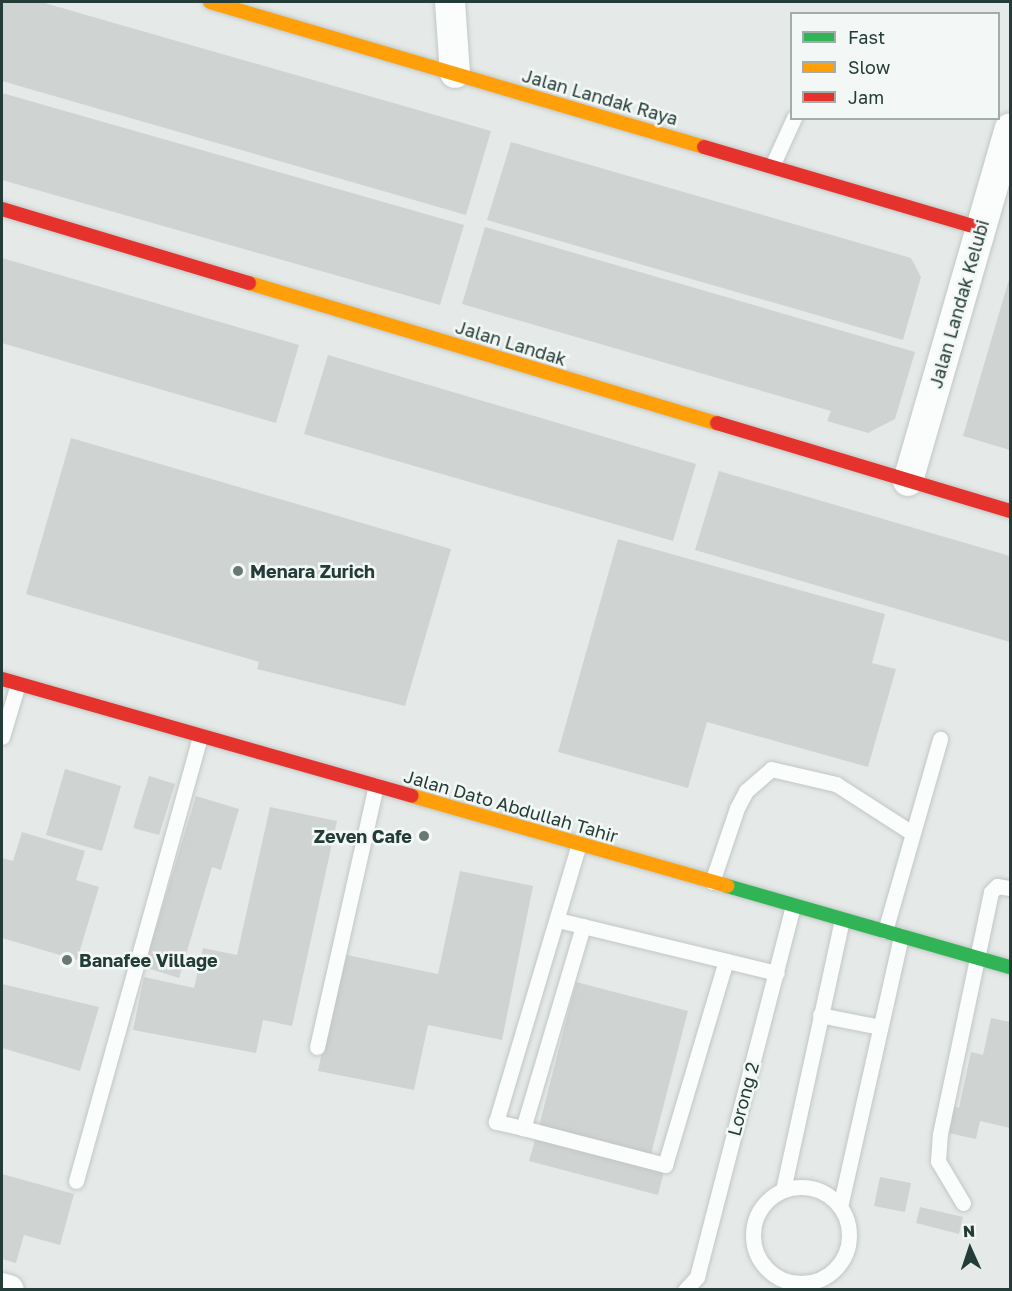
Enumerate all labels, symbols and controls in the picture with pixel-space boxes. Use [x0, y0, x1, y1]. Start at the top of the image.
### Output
legend [790, 12, 1000, 120]
text: Fast [848, 26, 885, 48]
text: Slow [848, 56, 890, 78]
street label: Jalan Landak Raya [520, 64, 680, 130]
text: Jam [848, 86, 884, 108]
street label: Jalan Landak Kelubi [925, 217, 993, 391]
street label: Jalan Landak [453, 316, 569, 370]
place label: Menara Zurich [250, 560, 375, 582]
marker: Menara Zurich [231, 564, 245, 578]
street label: Jalan Dato Abdullah Tahir [401, 765, 621, 847]
place label: Zeven Cafe [314, 825, 412, 847]
marker: Zeven Cafe [417, 829, 431, 843]
place label: Banafee Village [79, 949, 218, 971]
marker: Banafee Village [60, 953, 74, 967]
street label: Lorong 2 [723, 1060, 763, 1138]
north arrow [940, 1219, 1000, 1279]
text: N [962, 1221, 976, 1241]

